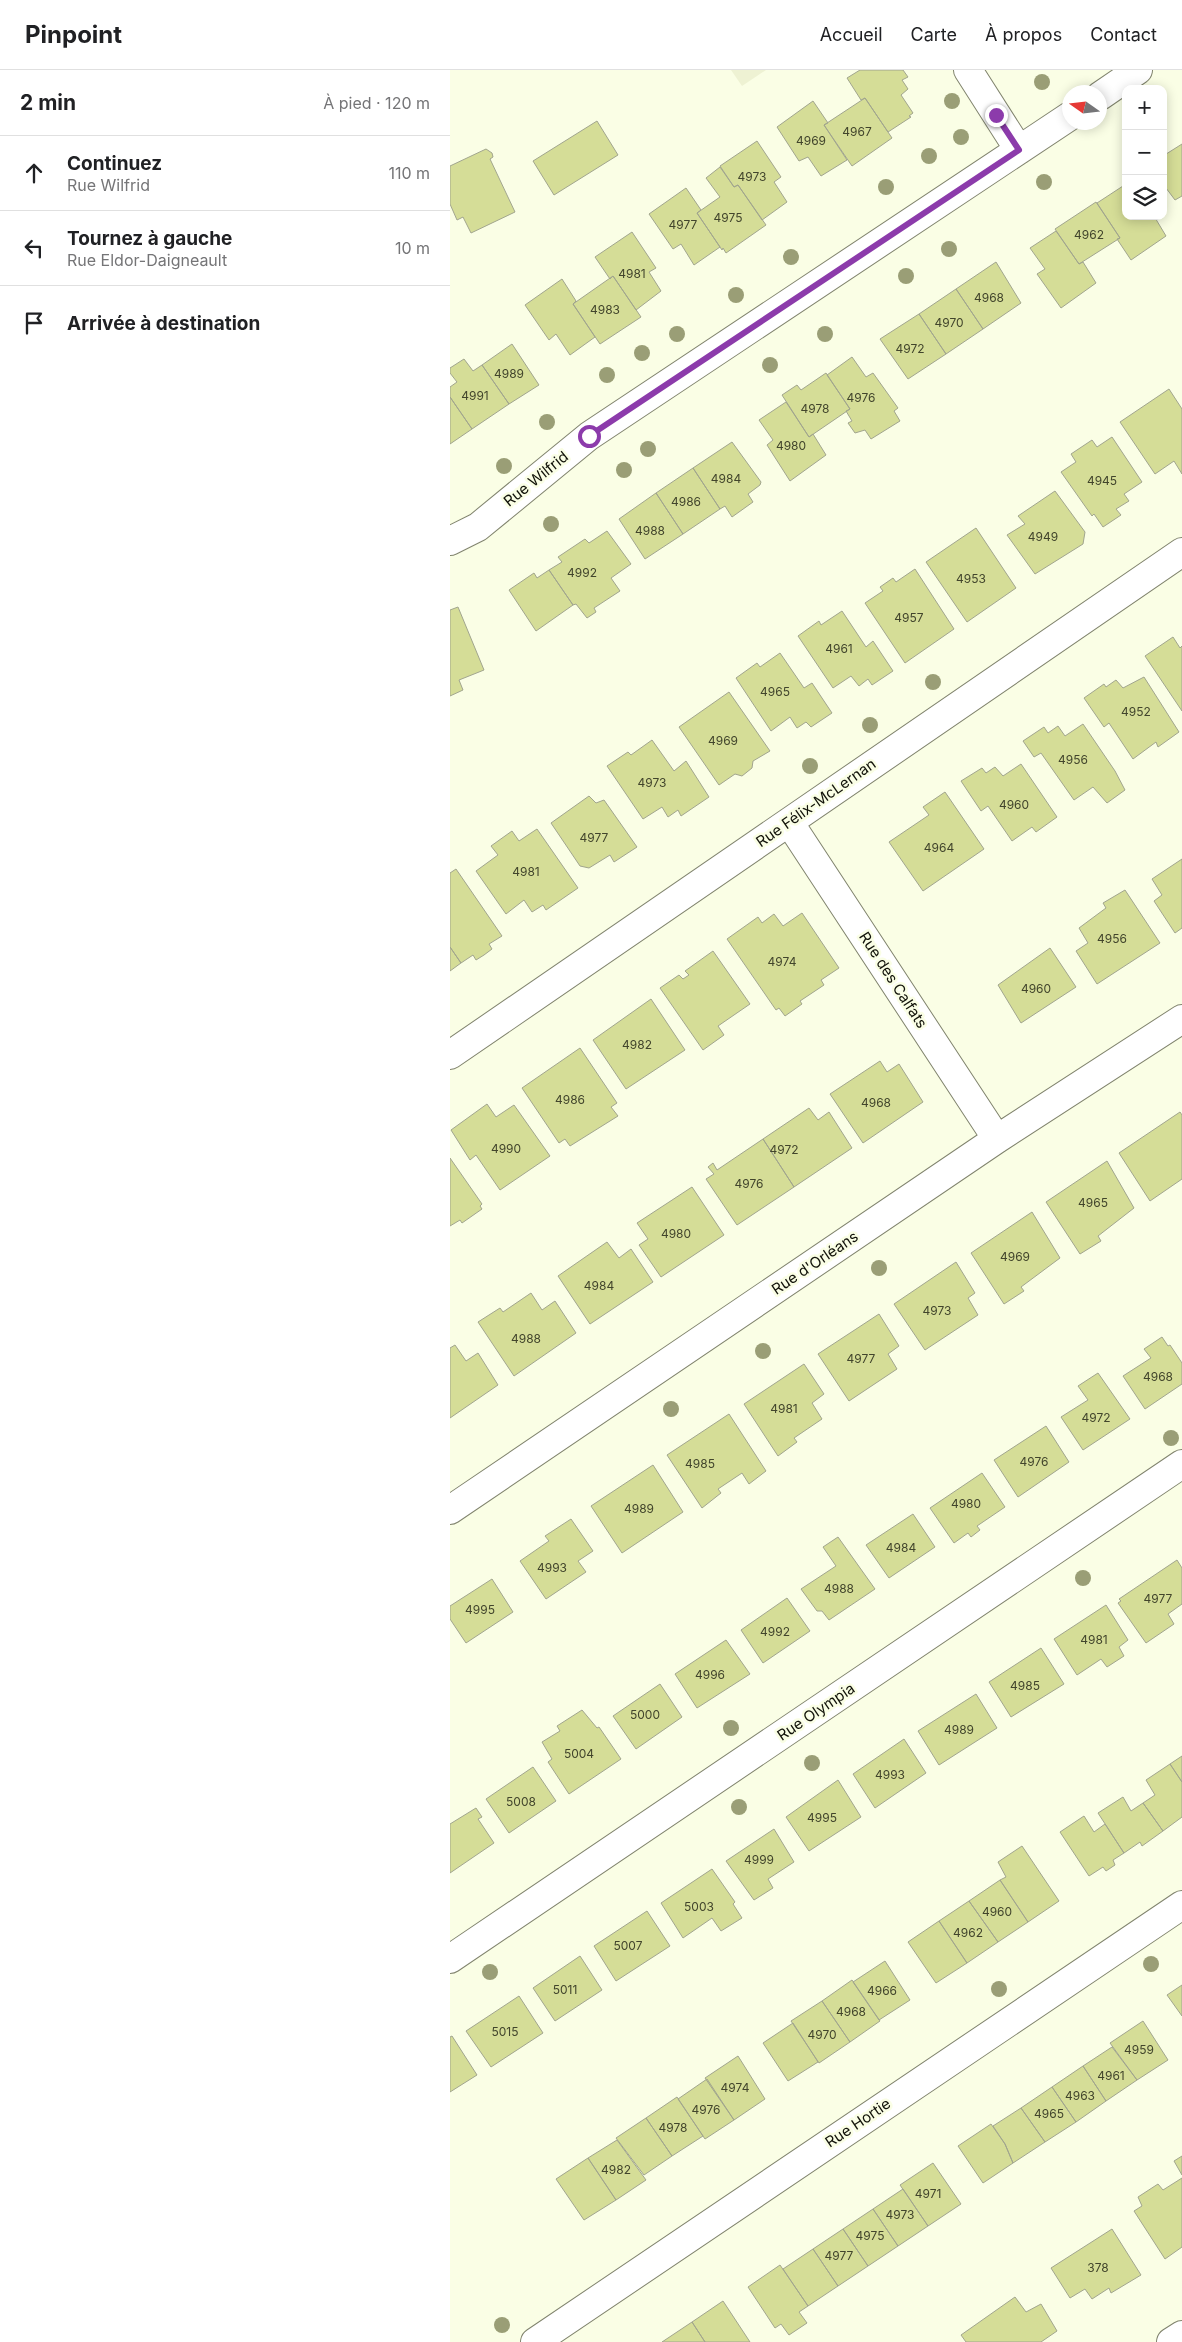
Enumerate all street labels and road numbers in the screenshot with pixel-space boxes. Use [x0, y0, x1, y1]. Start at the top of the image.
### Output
street label: Rue Wilfrid [499, 447, 572, 510]
street label: Rue Félix-McLernan [752, 754, 879, 851]
street label: Rue des Calfats [855, 928, 932, 1032]
street label: Rue d'Orléans [768, 1227, 862, 1298]
street label: Rue Olympia [773, 1679, 858, 1744]
street label: Rue Hortie [821, 2094, 894, 2151]

